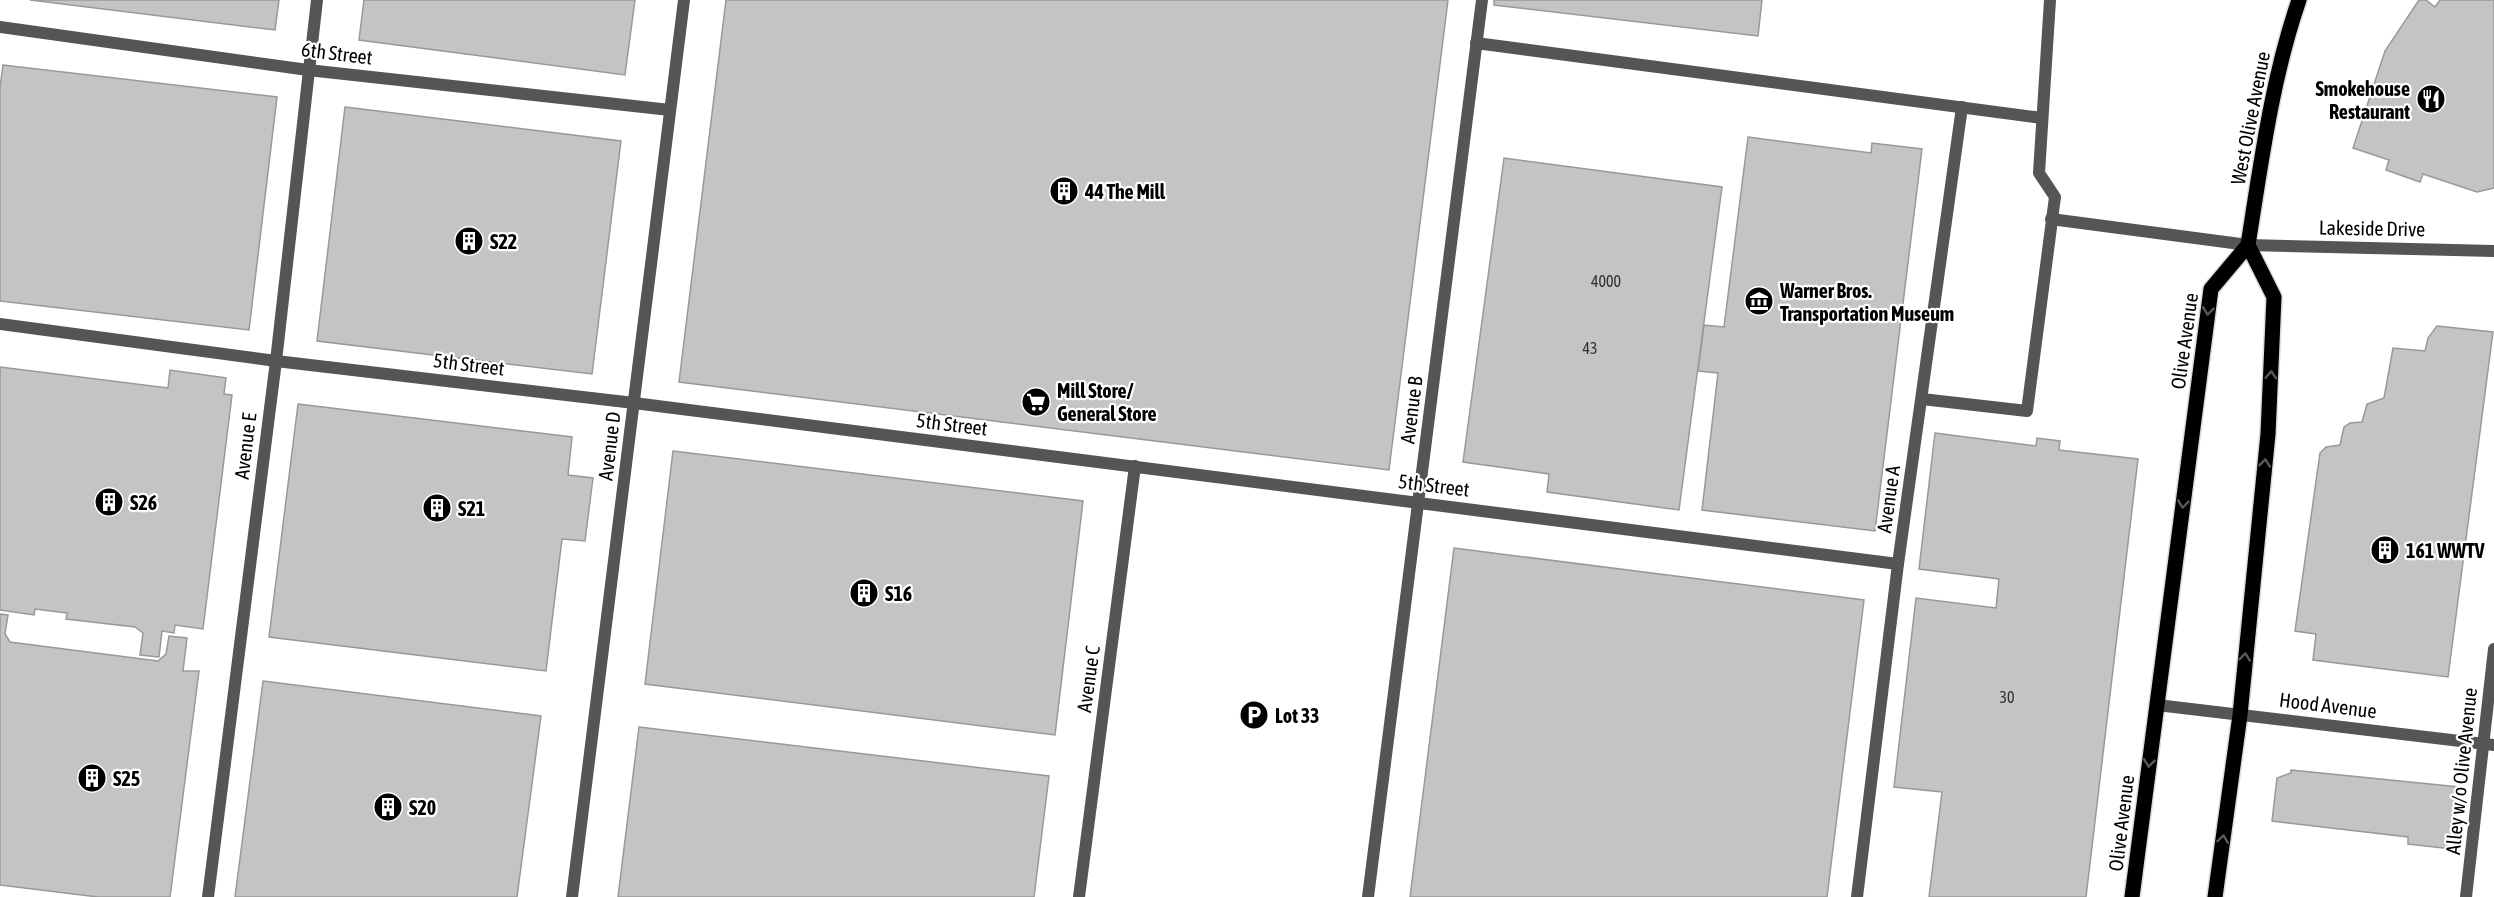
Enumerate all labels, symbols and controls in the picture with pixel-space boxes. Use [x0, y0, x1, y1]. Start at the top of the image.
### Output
street label: 6th Street [300, 37, 374, 69]
street label: West Olive Avenue [2226, 49, 2274, 187]
place label: Smokehouse Restaurant [2315, 77, 2410, 123]
restaurant icon: Smokehouse Restaurant [2415, 83, 2447, 115]
building icon: 44 The Mill [1048, 175, 1080, 207]
place label: 44 The Mill [1084, 180, 1166, 203]
street label: Lakeside Drive [2319, 216, 2425, 240]
building icon: S22 [453, 225, 485, 257]
place label: S22 [490, 230, 517, 253]
house number: 4000 [1591, 272, 1621, 290]
place label: Warner Bros. Transportation Museum [1779, 279, 1954, 325]
museum icon: Warner Bros. Transportation Museum [1743, 285, 1775, 317]
street label: Olive Avenue [2166, 291, 2202, 391]
one-way arrow [2203, 306, 2215, 316]
house number: 43 [1582, 339, 1598, 357]
street label: 5th Street [432, 348, 506, 380]
one-way arrow [2264, 371, 2277, 380]
street label: Avenue B [1395, 375, 1427, 445]
place label: Mill Store/ General Store [1057, 379, 1157, 425]
supermarket icon: Mill Store/ General Store [1020, 386, 1052, 418]
street label: 5th Street [915, 408, 989, 440]
street label: Avenue D [593, 410, 625, 482]
street label: Avenue E [230, 411, 261, 480]
one-way arrow [2258, 458, 2271, 467]
street label: Avenue A [1872, 464, 1904, 534]
street label: 5th Street [1397, 469, 1471, 501]
building icon: S26 [93, 486, 125, 518]
place label: S26 [130, 491, 157, 514]
building icon: S21 [421, 492, 453, 524]
place label: S21 [458, 497, 485, 520]
one-way arrow [2177, 500, 2190, 509]
building icon: 161 WWTV [2369, 534, 2401, 566]
place label: 161 WWTV [2406, 539, 2485, 562]
building icon: S16 [848, 577, 880, 609]
place label: S16 [885, 582, 912, 605]
street label: Avenue C [1072, 644, 1104, 714]
one-way arrow [2239, 652, 2251, 661]
street label: Alley w/o Olive Avenue [2441, 686, 2481, 856]
house number: 30 [1999, 688, 2015, 706]
street label: Hood Avenue [2278, 688, 2378, 722]
parking icon: Lot 33 [1238, 699, 1270, 731]
place label: Lot 33 [1275, 704, 1319, 727]
one-way arrow [2144, 759, 2156, 768]
building icon: S25 [76, 762, 108, 794]
place label: S25 [113, 767, 140, 790]
street label: Olive Avenue [2104, 774, 2138, 872]
building icon: S20 [372, 791, 404, 823]
place label: S20 [409, 796, 436, 819]
one-way arrow [2216, 834, 2228, 844]

